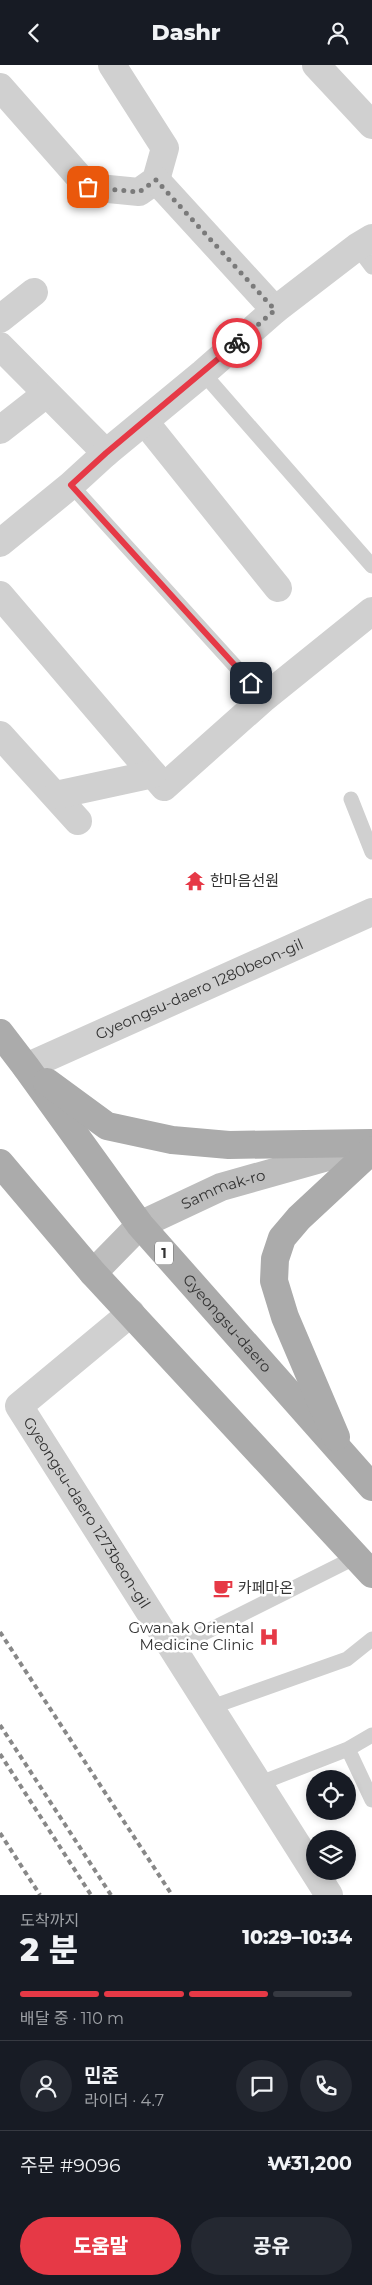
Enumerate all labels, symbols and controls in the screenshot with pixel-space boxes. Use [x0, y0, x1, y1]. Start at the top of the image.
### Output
icon: back [20, 19, 48, 47]
text: Dashr [151, 19, 221, 46]
icon: person [324, 19, 352, 47]
pin [67, 166, 109, 208]
icon: bag [74, 173, 102, 201]
courier [212, 318, 262, 368]
icon: bike [223, 329, 251, 357]
pin [230, 662, 272, 704]
icon: home [237, 669, 265, 697]
temple icon: 한마음선원 [184, 870, 206, 892]
place label: 한마음선원 [210, 871, 279, 890]
street label: Gyeongsu-daero 1280beon-gil [92, 934, 306, 1044]
street label: Sammak-ro [178, 1165, 267, 1213]
road number: 1 [155, 1241, 173, 1265]
street label: Gyeongsu-daero [179, 1270, 276, 1376]
street label: Gyeongsu-daero 1273beon-gil [19, 1413, 155, 1612]
cafe icon: 카페마온 [212, 1577, 234, 1599]
place label: 카페마온 [238, 1578, 293, 1597]
place label: Gwanak Oriental Medicine Clinic [128, 1618, 254, 1654]
hospital icon: Gwanak Oriental Medicine Clinic [258, 1626, 280, 1648]
map controls [306, 1770, 356, 1880]
button: locate [306, 1770, 356, 1820]
button: layers [306, 1830, 356, 1880]
text: 도착까지 [20, 1911, 79, 1930]
text: 10:29–10:34 [242, 1926, 352, 1949]
text: 2 분 [20, 1930, 78, 1969]
text: 배달 중 · 110 m [20, 2009, 124, 2028]
button: person [20, 2060, 72, 2112]
button: chat [236, 2060, 288, 2112]
button: phone [300, 2060, 352, 2112]
text: 민준 [84, 2064, 119, 2087]
text: 라이더 · 4.7 [84, 2091, 164, 2110]
text: ₩31,200 [267, 2152, 352, 2175]
text: 주문 #9096 [20, 2154, 120, 2177]
button: 도움말 [20, 2217, 181, 2275]
button: 공유 [191, 2217, 352, 2275]

